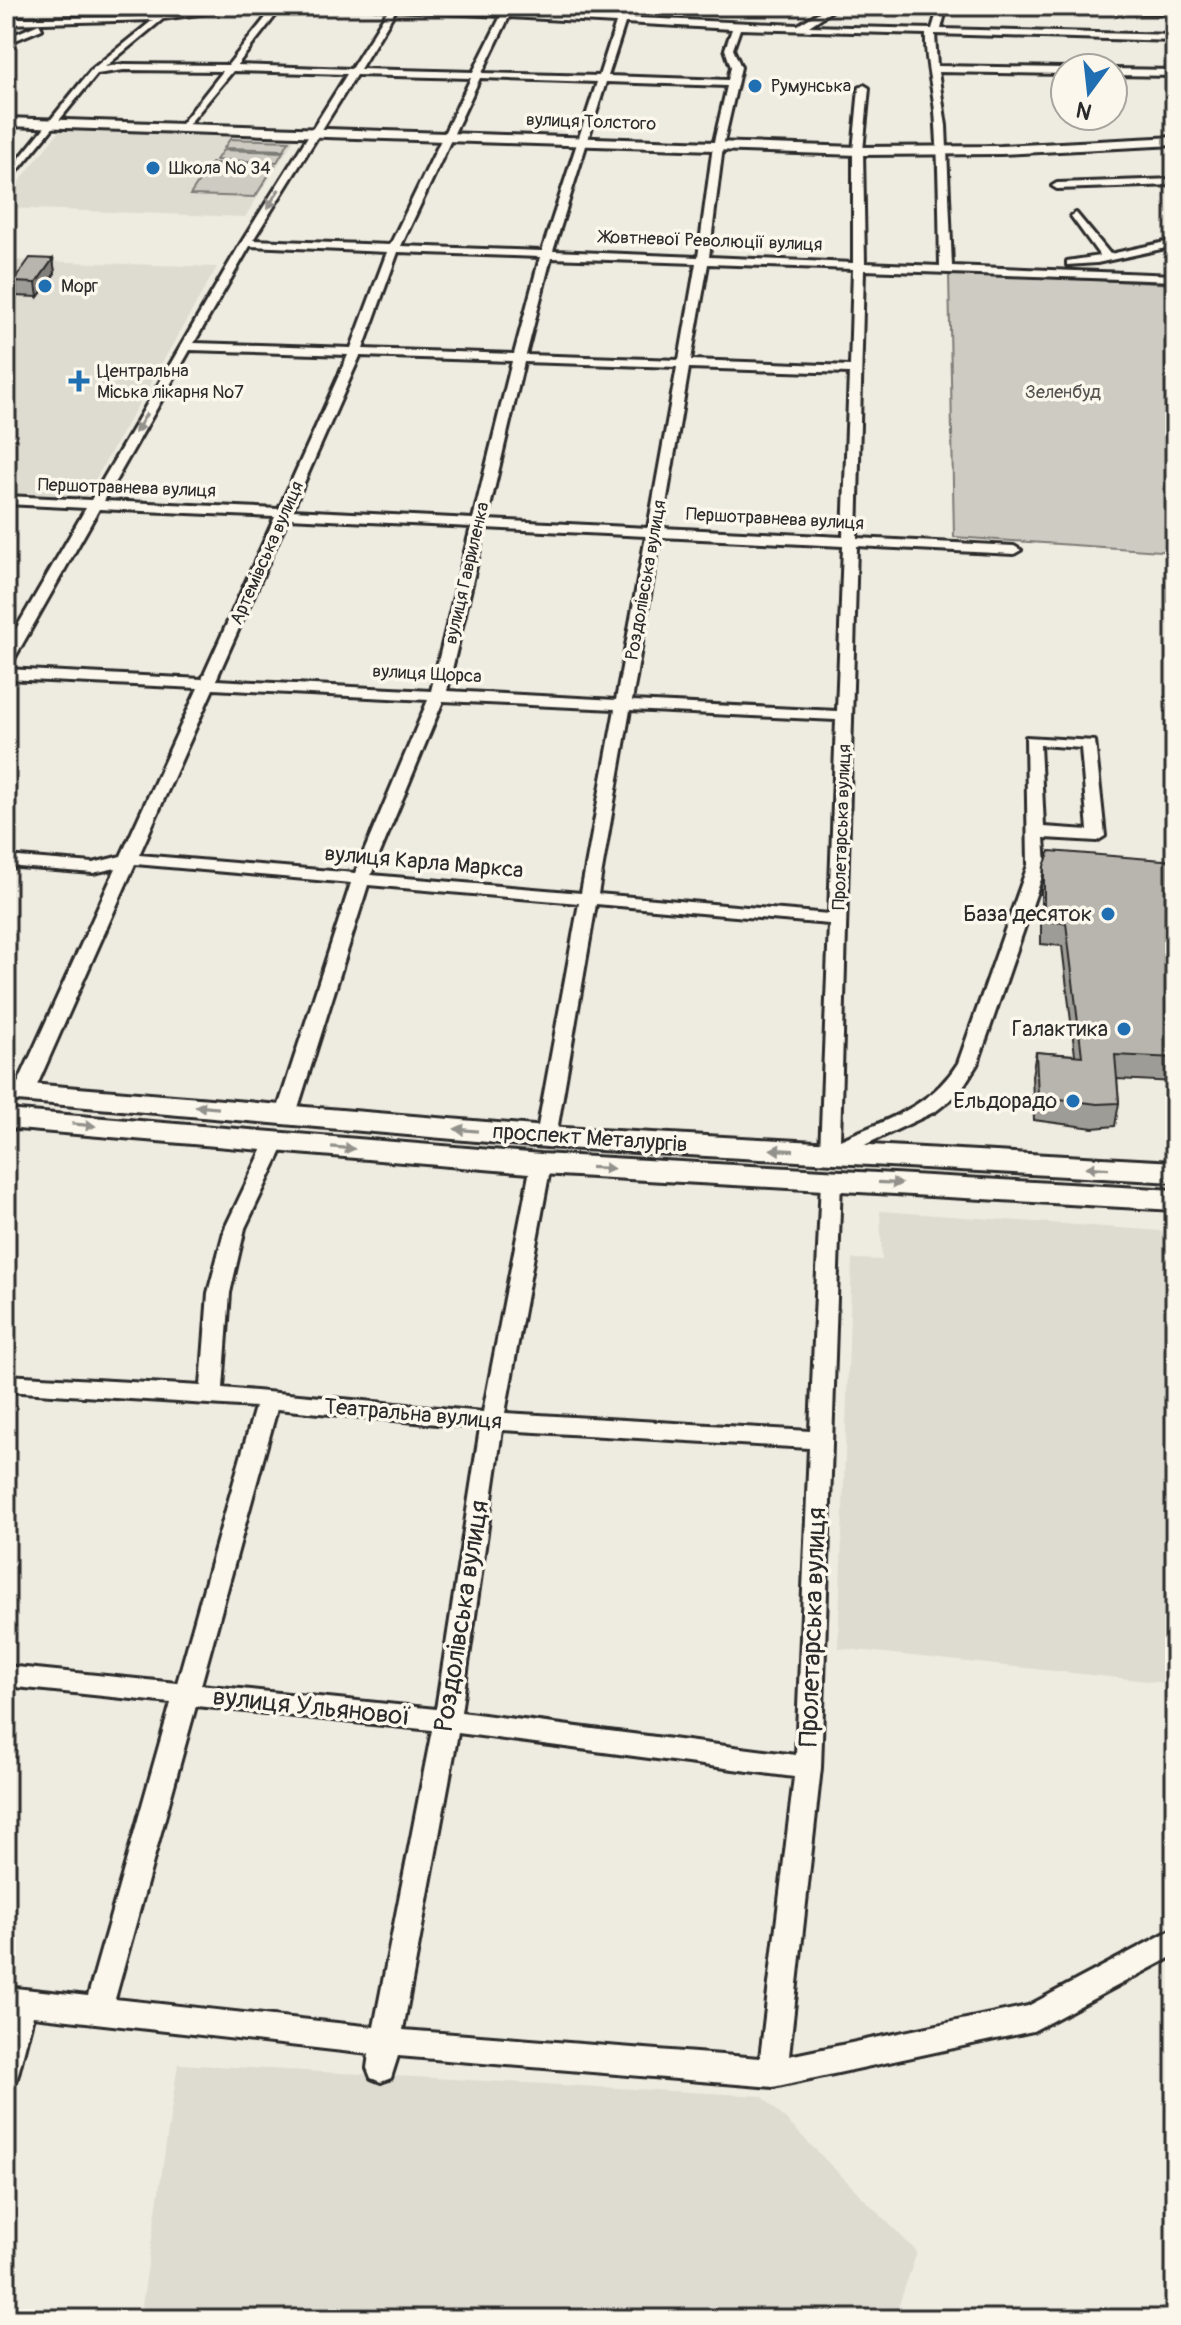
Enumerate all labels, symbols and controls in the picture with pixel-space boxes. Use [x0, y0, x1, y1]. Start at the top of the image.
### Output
north arrow [1049, 52, 1129, 132]
place label: Румунська [771, 75, 851, 98]
marker: Румунська [746, 77, 764, 95]
text: N [1073, 95, 1095, 126]
street label: вулиця Толстого [526, 108, 657, 136]
place label: Школа № 34 [169, 157, 271, 180]
marker: Школа № 34 [144, 159, 162, 177]
one-way arrow [266, 188, 280, 210]
street label: Жовтневої Революції вулиця [596, 226, 823, 256]
place label: Морг [61, 275, 98, 298]
marker: Морг [36, 277, 54, 295]
place label: Центральна Міська лікарня №7 [97, 360, 244, 404]
marker: Центральна Міська лікарня №7 [68, 370, 90, 392]
park label: Зеленбуд [1025, 381, 1101, 404]
one-way arrow [134, 412, 148, 434]
street label: Першотравнева вулиця [38, 473, 216, 503]
street label: Артемівська вулиця [225, 478, 309, 628]
street label: Роздолівська вулиця [621, 498, 671, 662]
street label: вулиця Гавриленка [439, 500, 495, 646]
street label: Першотравнева вулиця [685, 503, 865, 535]
street label: вулиця Щорса [372, 660, 482, 688]
street label: Пролетарська вулиця [828, 744, 856, 910]
street label: вулиця Карла Маркса [323, 839, 525, 885]
place label: База десяток [963, 900, 1092, 928]
marker: База десяток [1099, 905, 1117, 923]
place label: Галактика [1012, 1015, 1108, 1043]
marker: Галактика [1115, 1020, 1133, 1038]
place label: Ельдорадо [953, 1087, 1057, 1115]
marker: Ельдорадо [1064, 1092, 1082, 1110]
one-way arrow [194, 1101, 219, 1114]
street label: проспект Металургів [492, 1117, 688, 1159]
one-way arrow [72, 1119, 97, 1132]
one-way arrow [453, 1123, 478, 1136]
one-way arrow [331, 1142, 356, 1155]
one-way arrow [769, 1144, 794, 1157]
one-way arrow [590, 1161, 615, 1174]
one-way arrow [1084, 1161, 1109, 1174]
one-way arrow [878, 1177, 903, 1190]
street label: Театральна вулиця [323, 1392, 503, 1436]
street label: Роздолівська вулиця [428, 1498, 496, 1734]
street label: Пролетарська вулиця [793, 1507, 833, 1747]
street label: вулиця Ульянової [211, 1681, 413, 1733]

